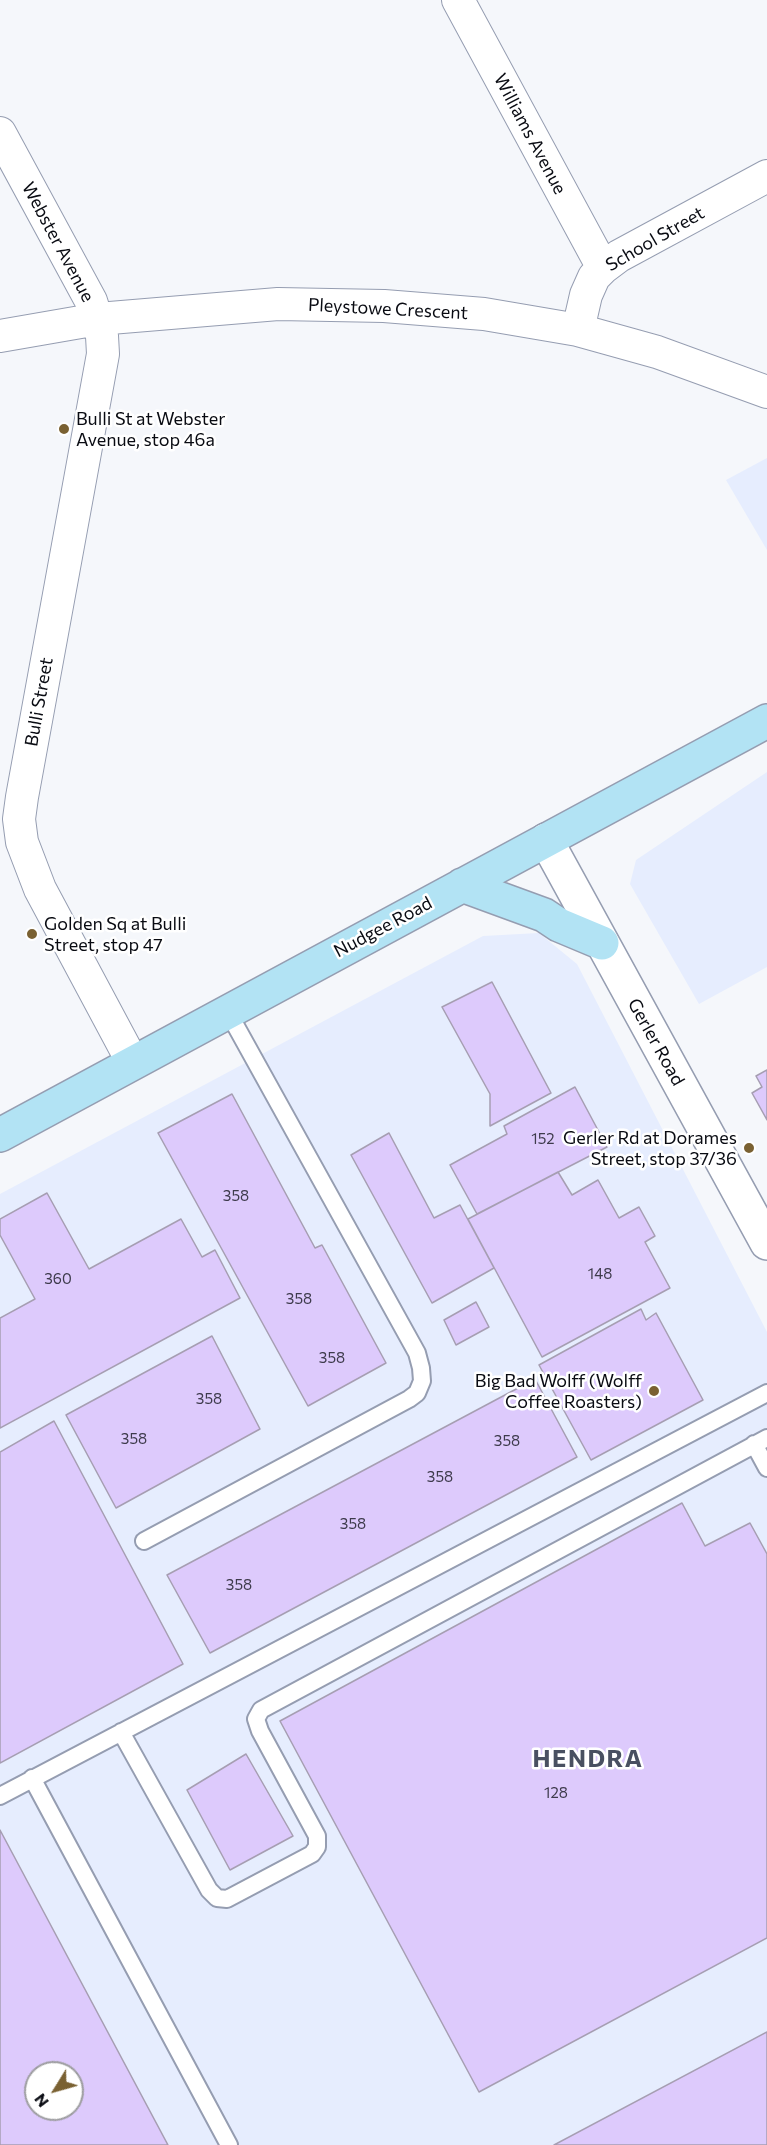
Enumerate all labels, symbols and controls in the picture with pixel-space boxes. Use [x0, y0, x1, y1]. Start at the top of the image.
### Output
street label: Williams Avenue [489, 70, 571, 198]
street label: Webster Avenue [17, 178, 99, 306]
street label: School Street [602, 202, 708, 276]
street label: Pleystowe Crescent [307, 294, 469, 324]
place label: Bulli St at Webster Avenue, stop 46a [76, 408, 225, 450]
marker: Bulli St at Webster Avenue, stop 46a [57, 422, 71, 436]
street label: Bulli Street [21, 656, 57, 748]
street label: Nudgee Road [330, 892, 436, 962]
place label: Golden Sq at Bulli Street, stop 47 [44, 913, 186, 956]
marker: Golden Sq at Bulli Street, stop 47 [25, 927, 39, 941]
street label: Gerler Road [623, 995, 689, 1089]
place label: Gerler Rd at Dorames Street, stop 37/36 [563, 1127, 737, 1170]
house number: 152 [531, 1130, 555, 1148]
marker: Gerler Rd at Dorames Street, stop 37/36 [742, 1141, 756, 1155]
house number: 358 [223, 1187, 249, 1205]
house number: 148 [588, 1265, 612, 1283]
house number: 360 [44, 1270, 72, 1288]
house number: 358 [286, 1290, 312, 1308]
house number: 358 [319, 1349, 345, 1367]
place label: Big Bad Wolff (Wolff Coffee Roasters) [475, 1370, 642, 1412]
marker: Big Bad Wolff (Wolff Coffee Roasters) [647, 1384, 661, 1398]
house number: 358 [196, 1390, 222, 1408]
house number: 358 [121, 1430, 147, 1448]
house number: 358 [494, 1432, 520, 1450]
house number: 358 [427, 1468, 453, 1486]
house number: 358 [340, 1515, 366, 1533]
house number: 358 [226, 1576, 252, 1594]
district label: HENDRA [533, 1745, 643, 1773]
house number: 128 [544, 1784, 568, 1802]
north arrow [24, 2061, 84, 2121]
text: N [30, 2090, 52, 2111]

